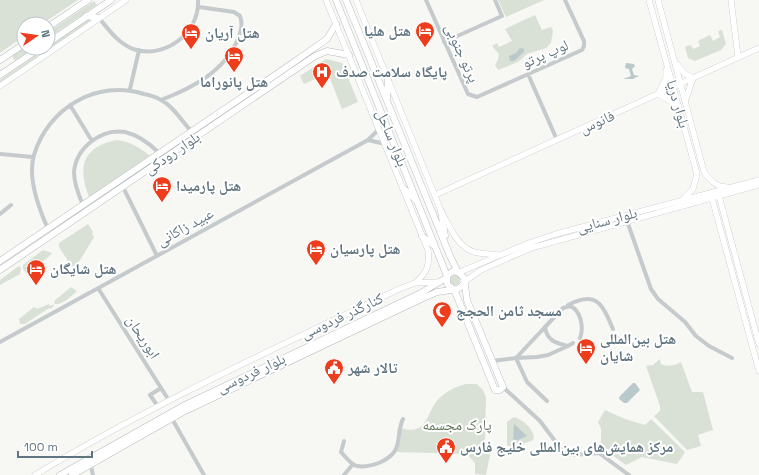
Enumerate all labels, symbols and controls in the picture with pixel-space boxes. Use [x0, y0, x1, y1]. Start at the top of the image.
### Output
north arrow [16, 16, 56, 56]
hotel icon: هتل هلیا [414, 20, 436, 48]
street label: پرتو جنوبی [440, 20, 484, 86]
place label: هتل هلیا [364, 21, 411, 40]
hotel icon: هتل آریان [180, 22, 202, 50]
place label: هتل آریان [205, 23, 260, 42]
text: N [38, 29, 53, 39]
street label: لوپ پرتو [519, 35, 571, 72]
hotel icon: هتل پانوراما [223, 45, 245, 73]
hospital icon: پایگاه سلامت صدف [311, 61, 333, 89]
place label: پایگاه سلامت صدف [336, 62, 447, 81]
place label: هتل پانوراما [200, 72, 268, 91]
street label: بلوار دریا [663, 78, 694, 130]
street label: فانوس [576, 105, 618, 139]
street label: بلوار ساحل [371, 106, 413, 170]
street label: بلوار رودکی [140, 127, 204, 179]
hotel icon: هتل پارمیدا [151, 175, 173, 203]
place label: هتل پارمیدا [176, 176, 241, 195]
street label: بلوار سنایی [575, 202, 639, 238]
street label: عبید زاکانی [153, 203, 217, 251]
hotel icon: هتل پارسیان [305, 238, 327, 266]
place label: هتل پارسیان [330, 239, 401, 258]
hotel icon: هتل شایگان [25, 258, 47, 286]
place label: هتل شایگان [50, 259, 117, 278]
street label: کنارگذر فردوسی [297, 288, 387, 344]
mosque icon: مسجد ثامن الحجج [431, 300, 453, 328]
place label: مسجد ثامن الحجج [456, 301, 562, 321]
street label: ابوریحان [121, 311, 165, 363]
place label: هتل بین‌المللی شایان [600, 329, 676, 365]
hotel icon: هتل بین‌المللی شایان [575, 337, 597, 365]
street label: بلوار فردوسی [213, 348, 289, 398]
public building icon: تالار شهر [323, 357, 345, 385]
place label: تالار شهر [347, 358, 398, 377]
park label: پارک مجسمه [422, 415, 492, 434]
scale bar [18, 433, 92, 459]
public building icon: مرکز همایش‌های بین‌المللی خلیج فارس [435, 436, 457, 464]
place label: مرکز همایش‌های بین‌المللی خلیج فارس [460, 437, 673, 457]
text: 100 m [24, 439, 58, 455]

